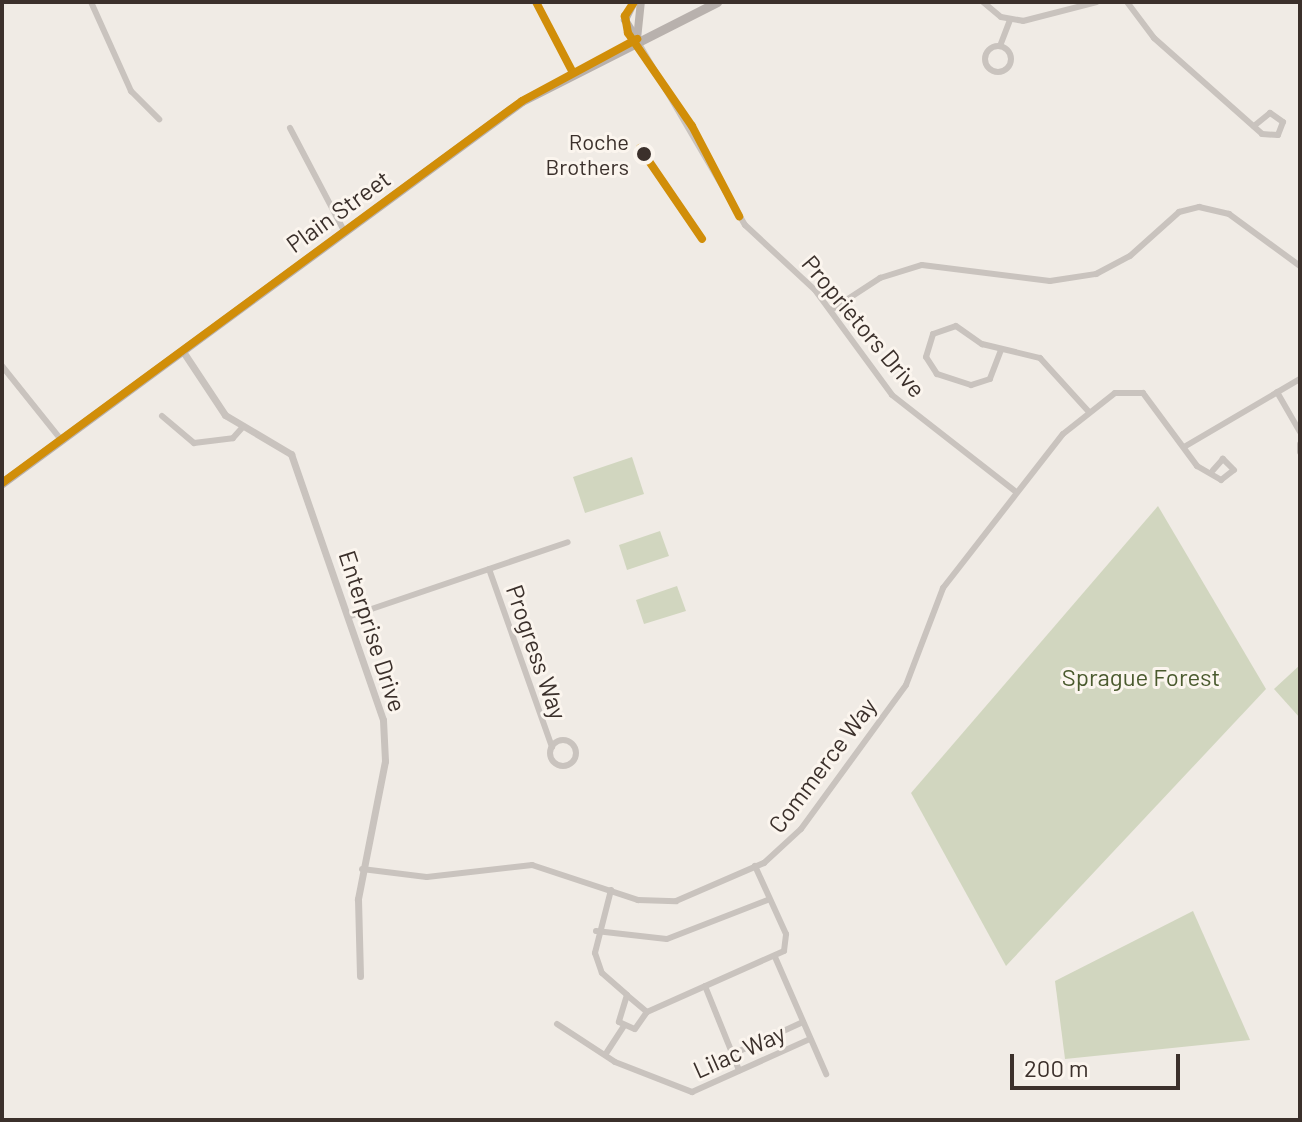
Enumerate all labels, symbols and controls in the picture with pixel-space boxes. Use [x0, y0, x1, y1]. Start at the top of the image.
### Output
place label: Roche Brothers [545, 128, 629, 180]
marker: Roche Brothers [636, 146, 652, 162]
street label: Plain Street [280, 164, 396, 258]
street label: Proprietors Drive [796, 249, 932, 403]
street label: Enterprise Drive [333, 547, 413, 715]
street label: Progress Way [501, 581, 573, 723]
park label: Sprague Forest [1062, 663, 1220, 691]
street label: Commerce Way [762, 692, 882, 838]
street label: Lilac Way [688, 1018, 790, 1084]
scale bar [1014, 1038, 1184, 1088]
text: 200 m [1024, 1053, 1089, 1082]

